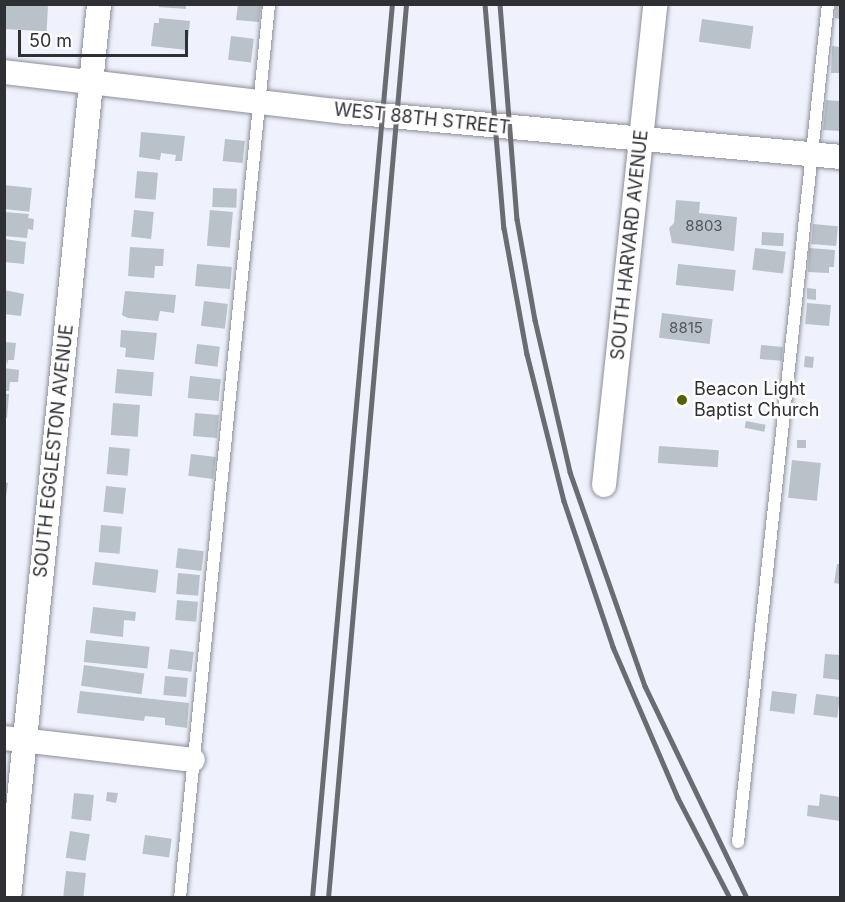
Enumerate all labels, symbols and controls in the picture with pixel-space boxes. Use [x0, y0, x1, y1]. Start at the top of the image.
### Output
scale bar [21, 18, 190, 56]
text: 50 m [29, 30, 72, 51]
street label: WEST 88TH STREET [333, 99, 511, 139]
street label: SOUTH HARVARD AVENUE [607, 129, 653, 361]
house number: 8803 [685, 217, 723, 235]
house number: 8815 [669, 319, 703, 337]
street label: SOUTH EGGLESTON AVENUE [30, 323, 78, 579]
place label: Beacon Light Baptist Church [694, 379, 819, 422]
marker: Beacon Light Baptist Church [675, 393, 689, 407]

